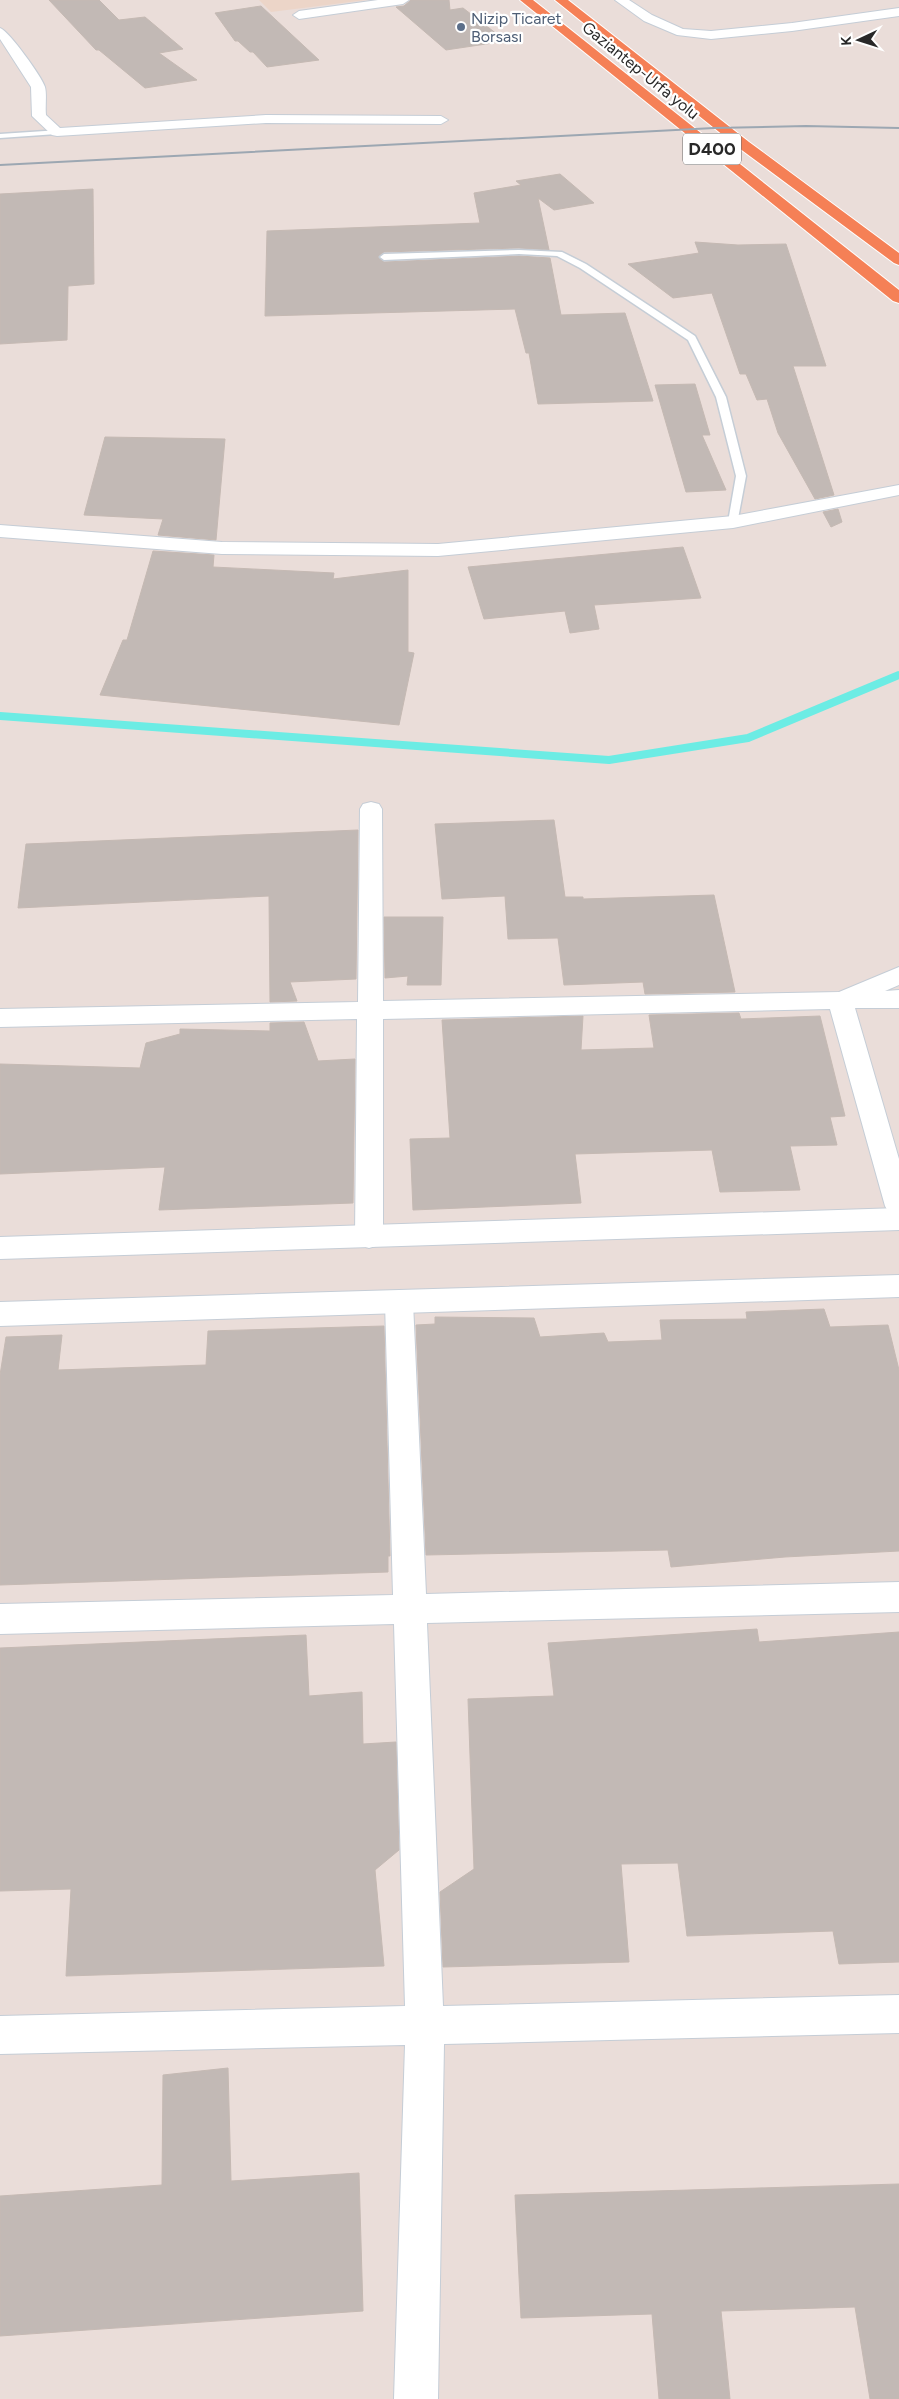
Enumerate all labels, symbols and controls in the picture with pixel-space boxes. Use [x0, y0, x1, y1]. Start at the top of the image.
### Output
place label: Nizip Ticaret Borsası [471, 9, 562, 46]
north arrow [834, 15, 884, 65]
street label: Gaziantep-Urfa yolu [579, 18, 703, 123]
marker: Nizip Ticaret Borsası [455, 21, 467, 33]
text: K [838, 35, 855, 46]
road number: D400 [683, 134, 741, 164]

